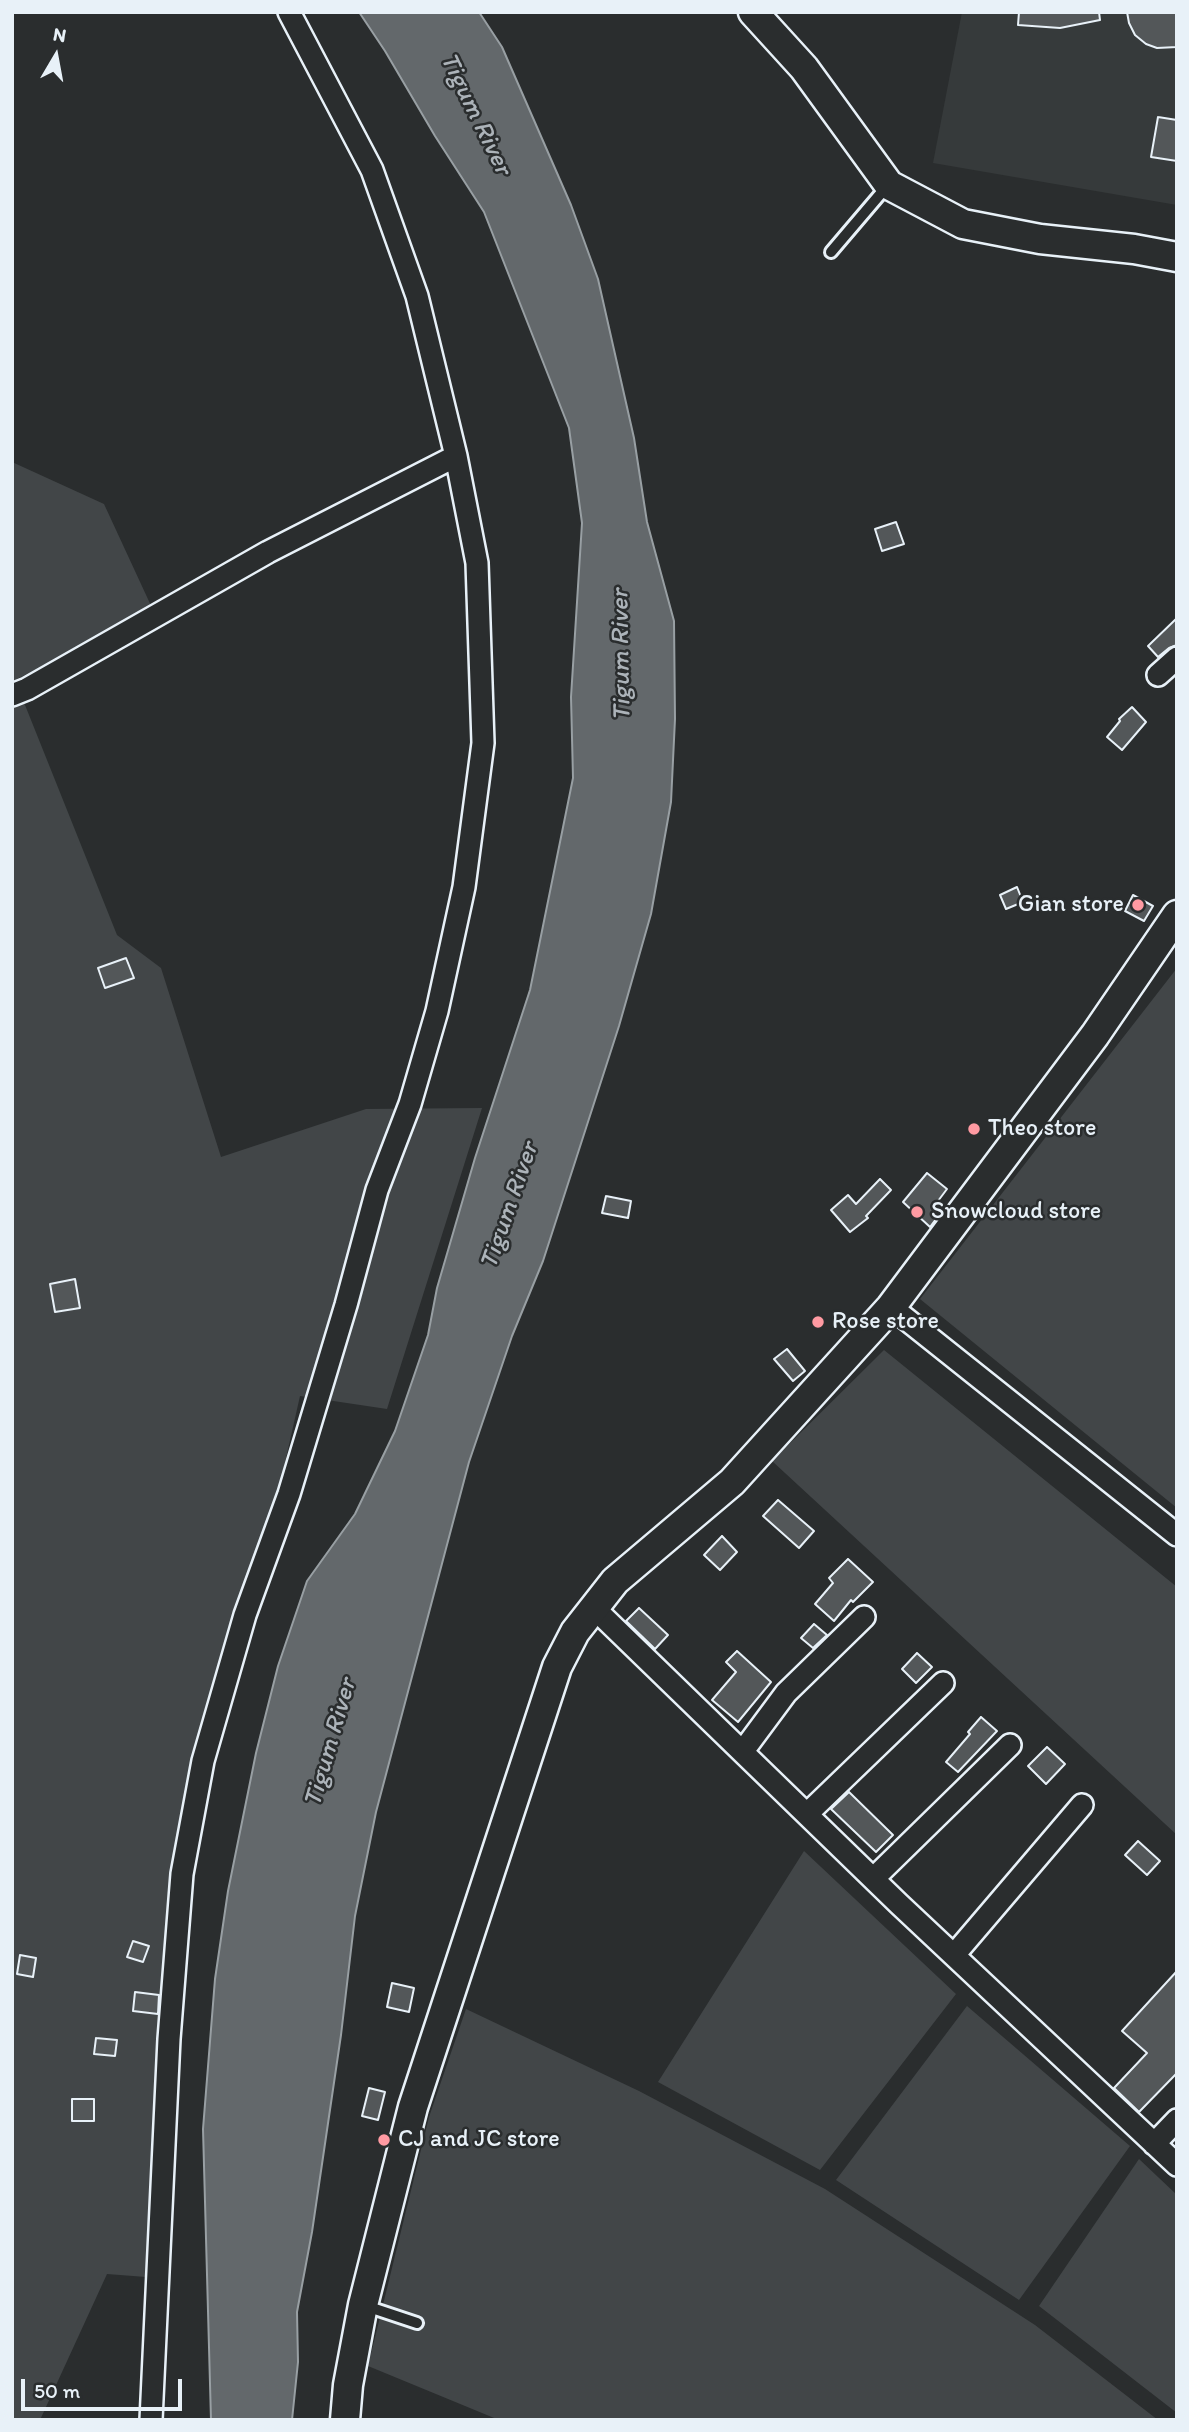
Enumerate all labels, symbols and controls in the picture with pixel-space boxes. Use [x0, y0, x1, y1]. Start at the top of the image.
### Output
north arrow [21, 21, 91, 91]
text: N [51, 22, 68, 47]
water label: Tigum River [432, 48, 518, 180]
water label: Tigum River [605, 589, 639, 721]
place label: Gian store [1018, 891, 1124, 919]
marker: Gian store [1130, 897, 1146, 913]
place label: Theo store [988, 1115, 1096, 1143]
marker: Theo store [966, 1121, 982, 1137]
water label: Tigum River [474, 1138, 546, 1274]
place label: Snowcloud store [931, 1198, 1101, 1226]
marker: Snowcloud store [909, 1204, 925, 1220]
place label: Rose store [832, 1308, 939, 1336]
marker: Rose store [810, 1314, 826, 1330]
water label: Tigum River [298, 1675, 364, 1811]
place label: CJ and JC store [398, 2126, 560, 2154]
marker: CJ and JC store [376, 2132, 392, 2148]
scale bar [24, 2366, 186, 2410]
text: 50 m [34, 2378, 80, 2403]

